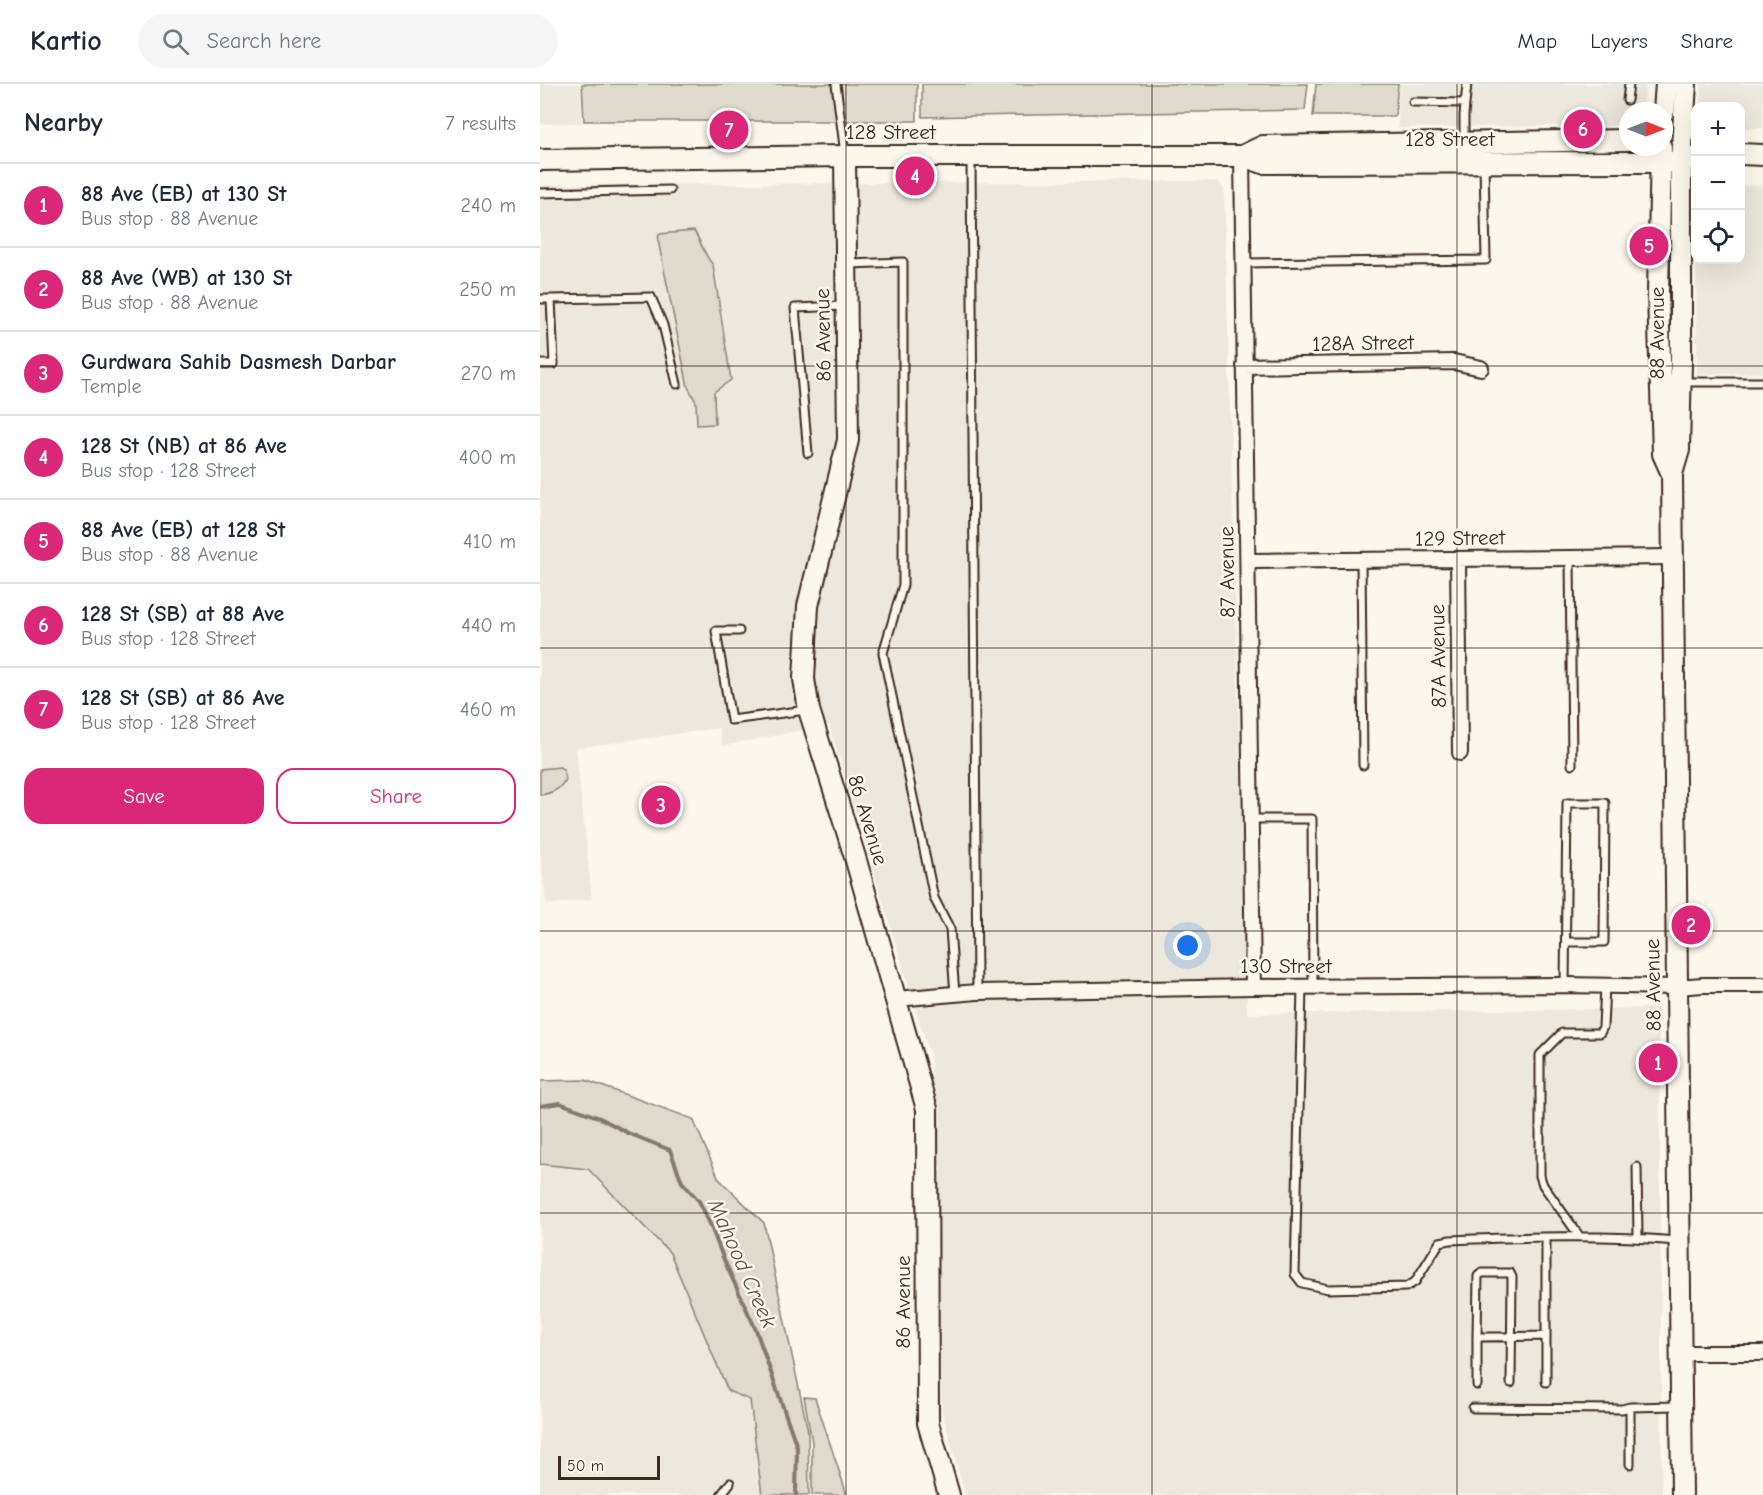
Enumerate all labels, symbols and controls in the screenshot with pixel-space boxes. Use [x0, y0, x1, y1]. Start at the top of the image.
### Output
search box [138, 14, 558, 68]
text: Kartio [30, 25, 102, 57]
icon: search [159, 25, 192, 58]
text: Search here [207, 28, 321, 54]
text: Map [1518, 29, 1557, 53]
text: Layers [1590, 29, 1648, 53]
text: Share [1681, 29, 1733, 53]
north arrow [1619, 102, 1673, 156]
map controls [1691, 102, 1745, 264]
button: + [1691, 102, 1745, 156]
pin: 6 [1564, 106, 1602, 152]
text: Nearby [24, 108, 103, 138]
pin: 7 [710, 108, 748, 152]
text: 7 results [445, 112, 516, 135]
street label: 128 Street [846, 120, 937, 144]
street label: 128 Street [1405, 127, 1496, 151]
pin: 4 [896, 154, 934, 199]
button: − [1691, 156, 1745, 210]
text: 88 Ave (EB) at 130 St [81, 181, 287, 207]
text: 1 [40, 194, 47, 217]
text: 240 m [461, 194, 516, 217]
text: Bus stop · 88 Avenue [81, 207, 258, 230]
button: locate [1691, 210, 1745, 264]
pin: 5 [1630, 224, 1668, 268]
text: 88 Ave (WB) at 130 St [81, 265, 292, 291]
text: 2 [39, 278, 48, 301]
text: 250 m [459, 278, 516, 301]
street label: 88 Avenue [1645, 287, 1669, 379]
street label: 86 Avenue [810, 288, 836, 382]
text: Bus stop · 88 Avenue [81, 291, 258, 314]
street label: 128A Street [1312, 330, 1415, 356]
text: Gurdwara Sahib Dasmesh Darbar [81, 349, 396, 375]
text: 3 [39, 362, 48, 385]
text: 270 m [461, 362, 516, 385]
text: Temple [81, 375, 141, 398]
text: 128 St (NB) at 86 Ave [81, 433, 287, 459]
text: 4 [39, 446, 48, 469]
text: 400 m [459, 446, 516, 469]
text: Bus stop · 128 Street [81, 459, 256, 482]
text: 88 Ave (EB) at 128 St [81, 517, 285, 543]
street label: 129 Street [1415, 525, 1506, 551]
street label: 87 Avenue [1214, 526, 1240, 618]
text: 5 [38, 530, 49, 553]
text: 410 m [463, 530, 516, 553]
text: Bus stop · 88 Avenue [81, 543, 258, 566]
text: 128 St (SB) at 88 Ave [81, 601, 284, 627]
street label: 87A Avenue [1425, 604, 1451, 708]
text: 6 [38, 614, 49, 637]
text: 440 m [461, 614, 516, 637]
text: Bus stop · 128 Street [81, 627, 256, 650]
text: 128 St (SB) at 86 Ave [81, 685, 285, 711]
text: 7 [39, 698, 48, 721]
text: 460 m [460, 698, 516, 721]
text: Bus stop · 128 Street [81, 711, 256, 734]
button: Save [24, 768, 264, 824]
button: Share [276, 768, 516, 824]
street label: 86 Avenue [843, 772, 893, 868]
pin: 3 [642, 782, 680, 828]
pin: 2 [1672, 902, 1710, 948]
your location [1173, 931, 1202, 960]
street label: 88 Avenue [1640, 939, 1666, 1031]
street label: 130 Street [1240, 954, 1333, 978]
pin: 1 [1638, 1040, 1678, 1086]
water label: Mahood Creek [702, 1194, 782, 1332]
street label: 86 Avenue [891, 1255, 915, 1349]
scale bar [558, 1453, 660, 1480]
text: 50 m [567, 1457, 604, 1475]

